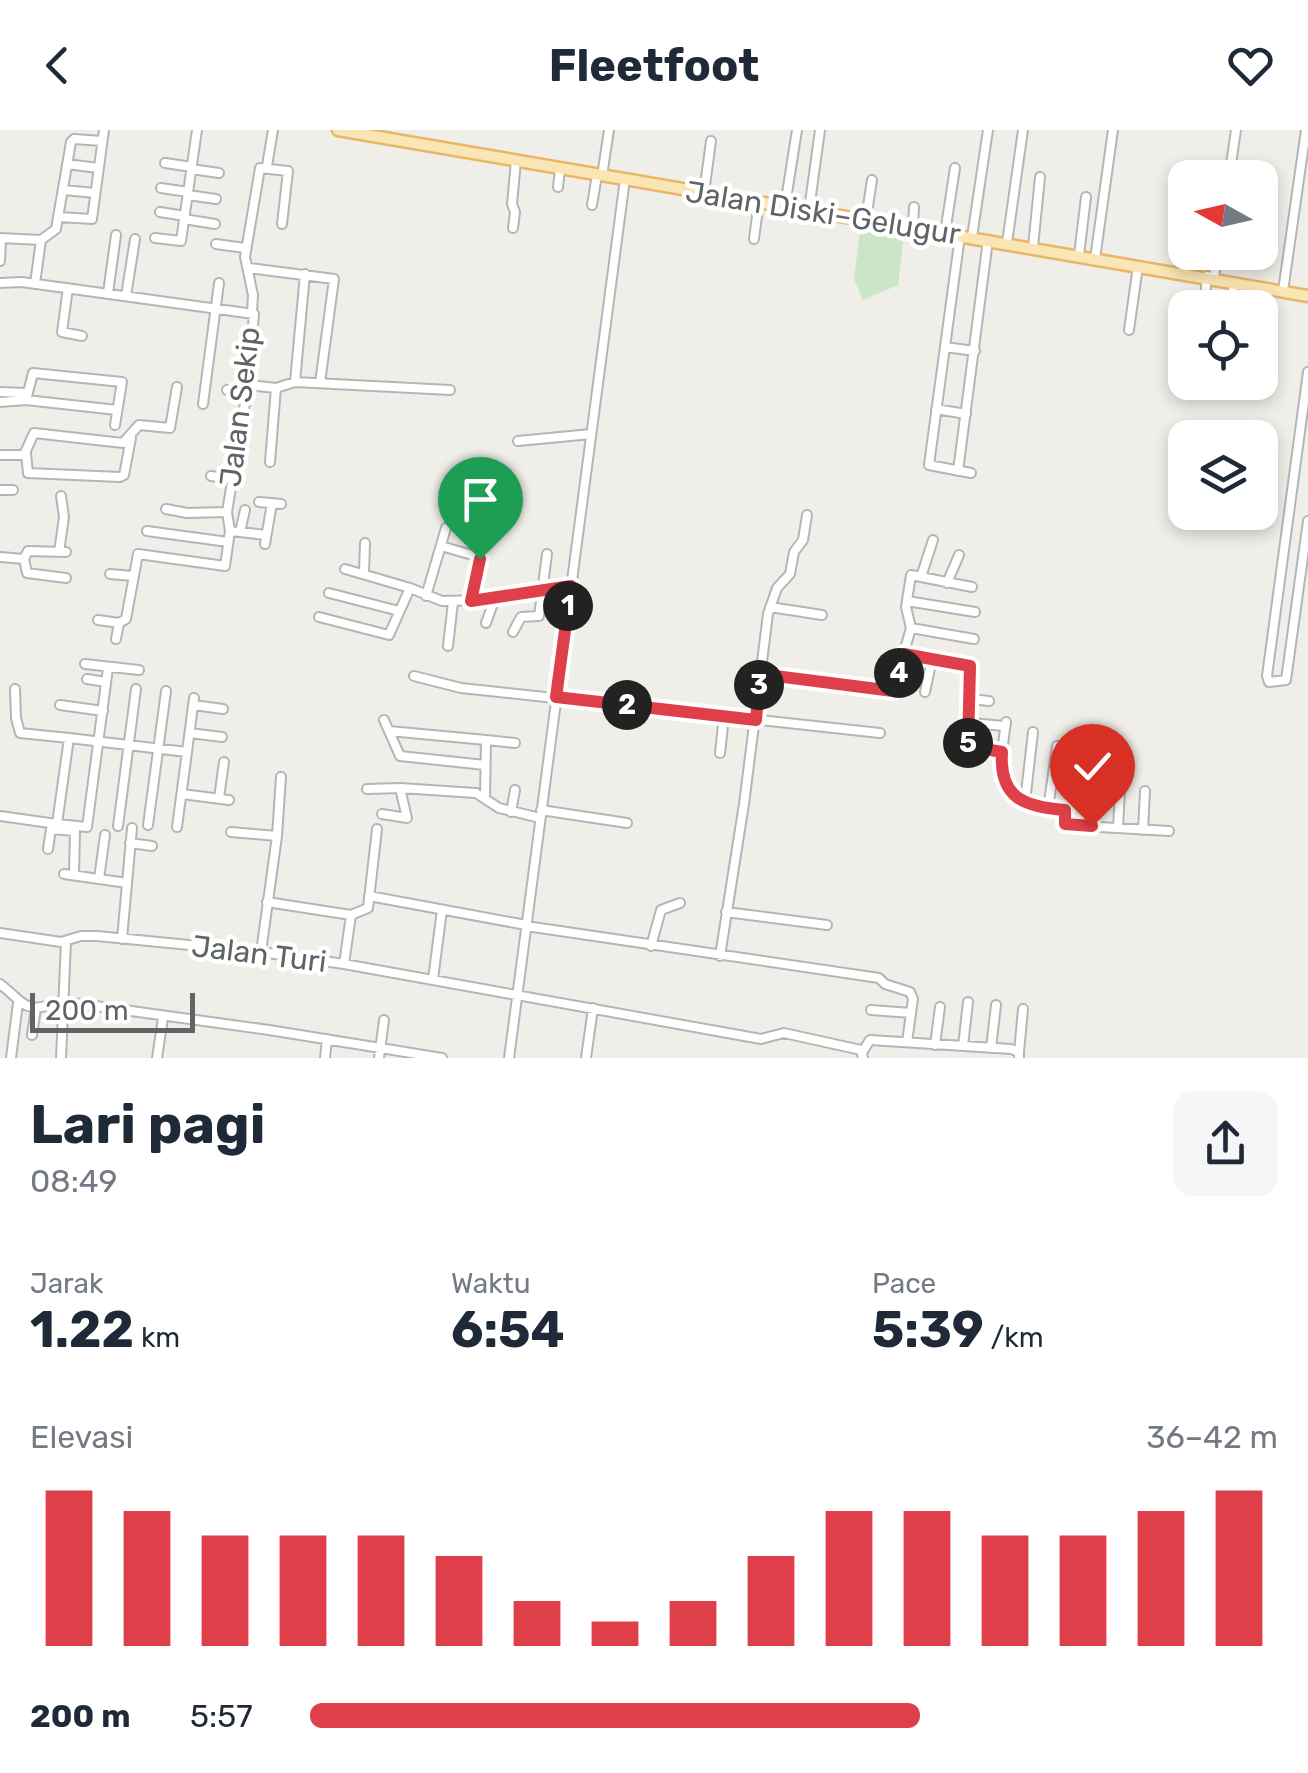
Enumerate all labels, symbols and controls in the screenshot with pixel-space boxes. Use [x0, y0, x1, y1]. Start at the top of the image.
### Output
icon: back [30, 38, 85, 93]
icon: heart [1223, 38, 1278, 93]
text: Fleetfoot [549, 39, 759, 92]
north arrow [1168, 160, 1278, 270]
map controls [1168, 160, 1278, 530]
street label: Jalan Diski–Gelugur [683, 173, 964, 253]
button: locate [1168, 290, 1278, 400]
street label: Jalan Sekip [212, 325, 268, 489]
button: layers [1168, 420, 1278, 530]
pin [438, 457, 523, 560]
icon: arrive [453, 472, 508, 527]
pin: 1 [543, 581, 593, 631]
text: 1 [561, 589, 575, 622]
pin: 4 [874, 648, 924, 698]
text: 4 [889, 656, 909, 689]
pin: 3 [734, 660, 784, 710]
text: 3 [750, 668, 768, 701]
pin: 2 [602, 680, 652, 730]
text: 2 [618, 688, 636, 721]
pin: 5 [943, 718, 993, 768]
pin [1050, 724, 1135, 827]
text: 5 [959, 726, 977, 759]
icon: check [1065, 739, 1120, 794]
street label: Jalan Turi [189, 928, 329, 980]
scale bar [30, 988, 195, 1033]
text: 200 m [45, 994, 129, 1027]
button: share [1173, 1091, 1278, 1196]
text: Lari pagi [30, 1092, 265, 1157]
text: 08:49 [30, 1162, 117, 1200]
text: Jarak [30, 1267, 103, 1300]
text: Waktu [451, 1267, 531, 1300]
text: Pace [872, 1267, 936, 1300]
text: 1.22 [30, 1300, 134, 1360]
text: 6:54 [451, 1300, 565, 1360]
text: 5:39 [872, 1300, 984, 1360]
text: km [134, 1321, 180, 1354]
text: /km [984, 1321, 1044, 1354]
text: Elevasi [30, 1418, 133, 1456]
text: 36–42 m [1146, 1418, 1278, 1456]
text: 200 m [30, 1697, 130, 1735]
text: 5:57 [190, 1697, 253, 1735]

